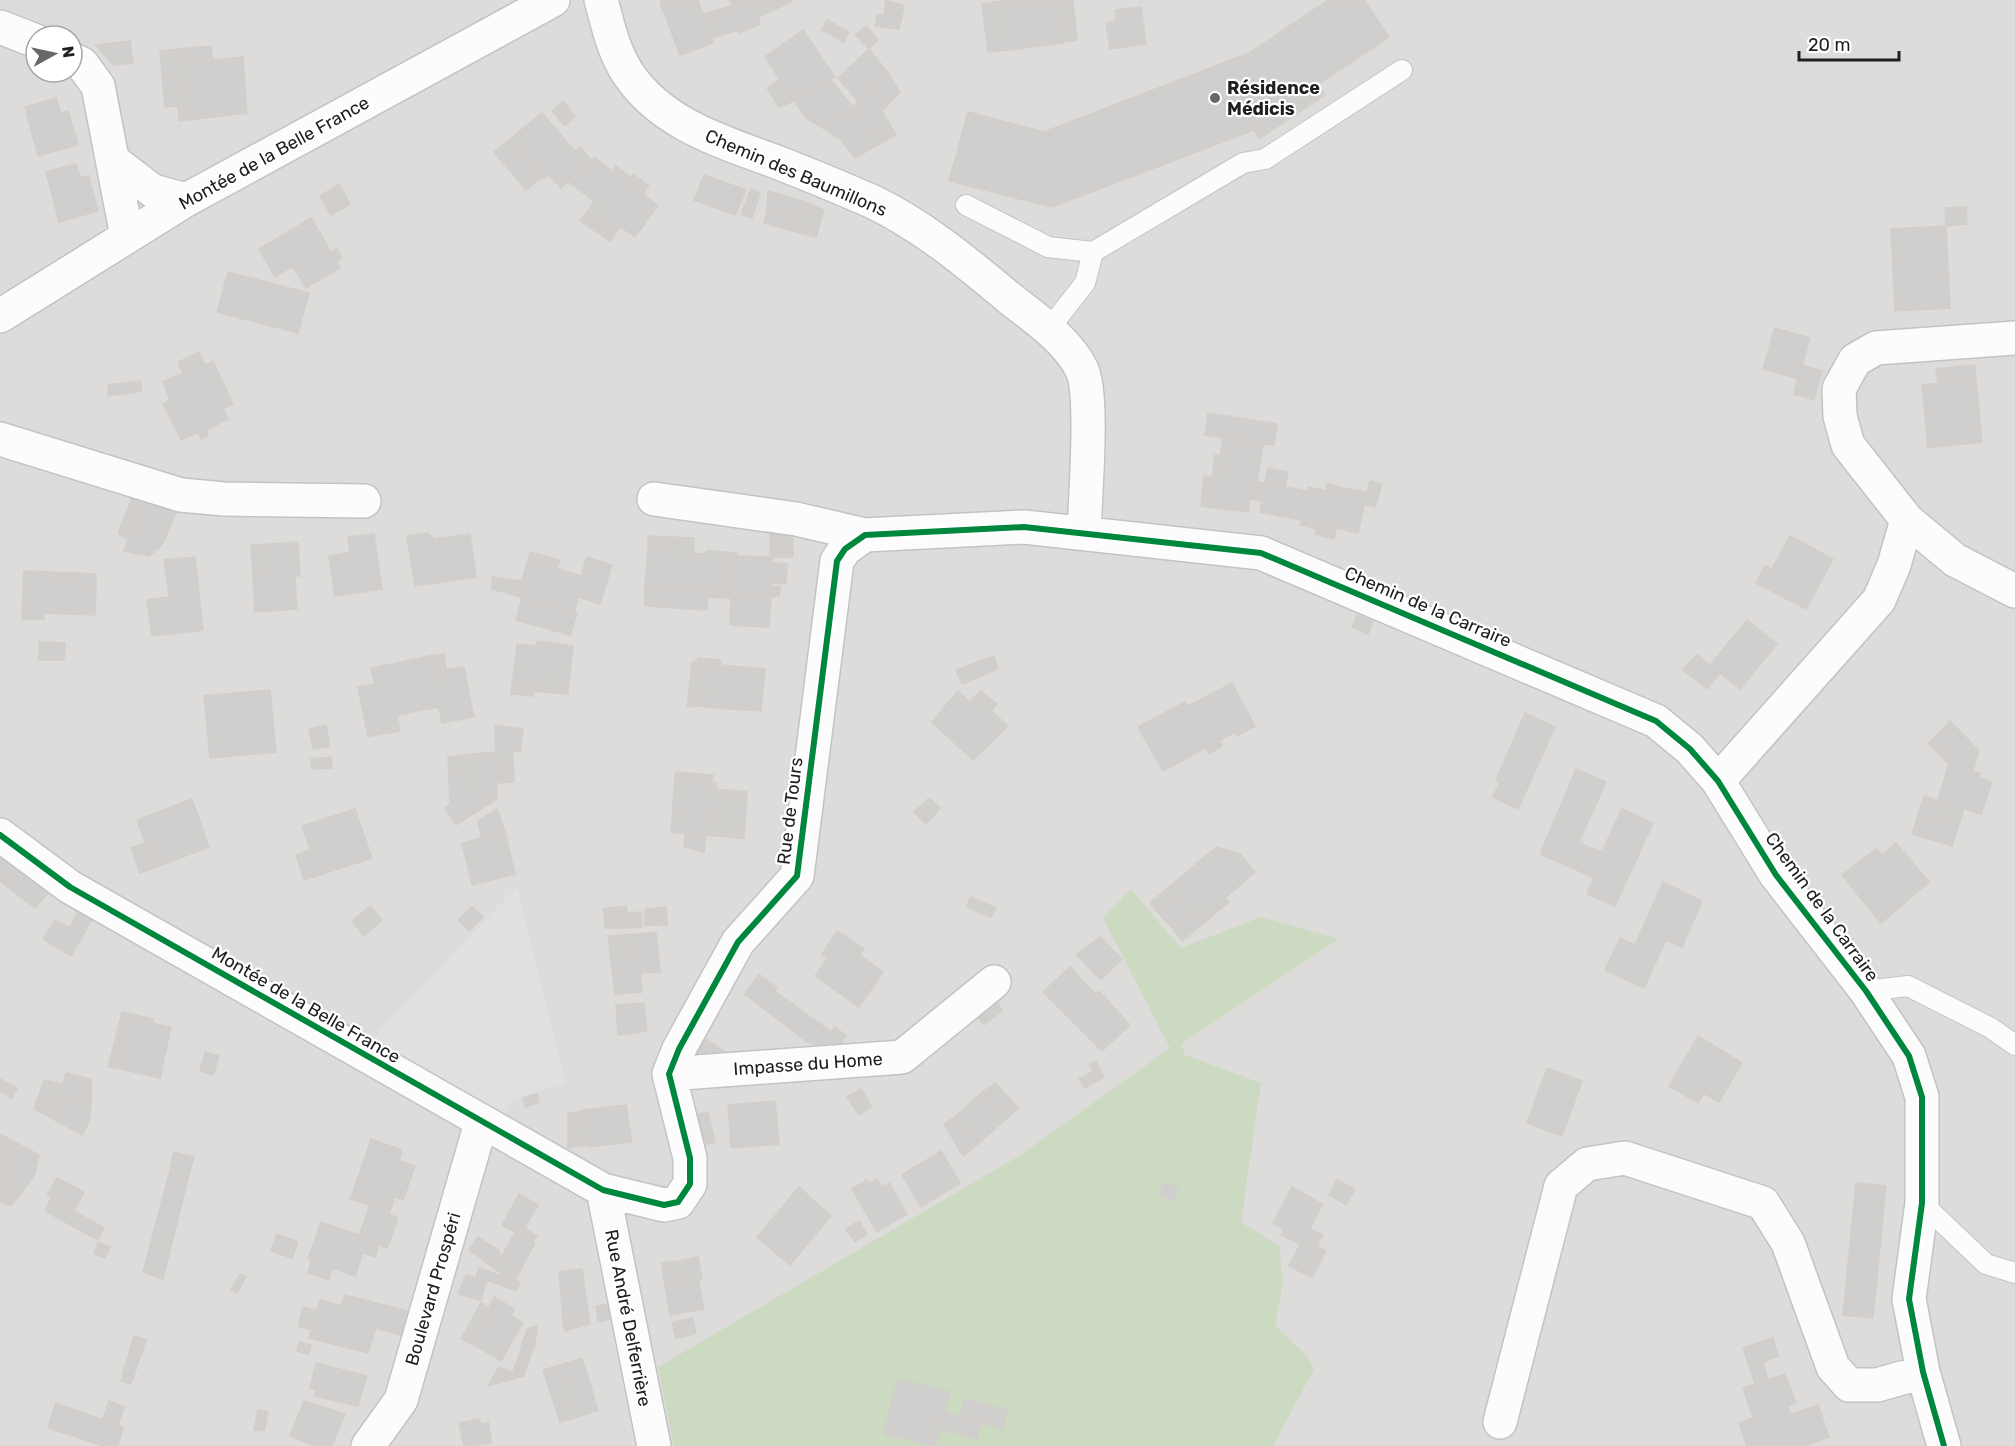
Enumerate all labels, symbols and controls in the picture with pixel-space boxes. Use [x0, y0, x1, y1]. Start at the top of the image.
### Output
north arrow [24, 24, 84, 84]
scale bar [1799, 24, 1900, 62]
text: 20 m [1808, 34, 1850, 56]
text: N [58, 45, 79, 59]
place label: Résidence Médicis [1227, 77, 1320, 120]
street label: Montée de la Belle France [175, 91, 373, 215]
marker: Résidence Médicis [1208, 91, 1222, 105]
street label: Chemin des Baumillons [702, 125, 890, 221]
street label: Chemin de la Carraire [1341, 562, 1515, 652]
street label: Rue de Tours [773, 756, 807, 866]
street label: Chemin de la Carraire [1760, 828, 1884, 986]
street label: Montée de la Belle France [208, 942, 404, 1068]
street label: Impasse du Home [733, 1048, 883, 1080]
street label: Boulevard Prospéri [401, 1210, 465, 1368]
street label: Rue André Delferrière [600, 1228, 656, 1408]

